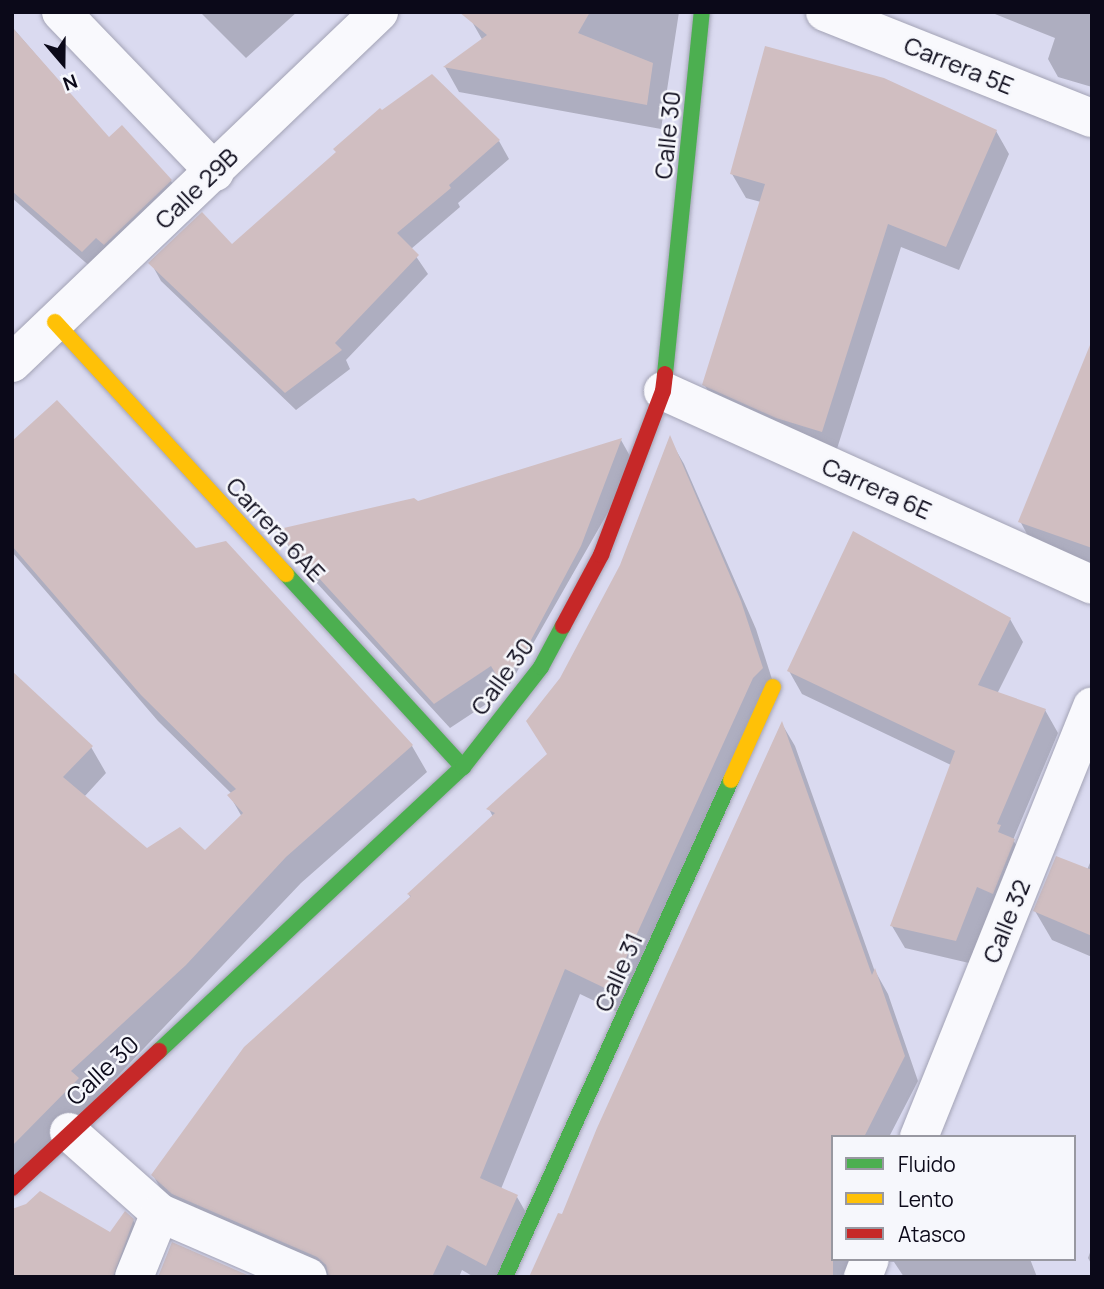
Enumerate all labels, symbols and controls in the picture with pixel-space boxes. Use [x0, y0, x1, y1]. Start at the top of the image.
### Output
north arrow [28, 28, 98, 98]
street label: Carrera 5E [900, 30, 1018, 100]
text: N [59, 68, 81, 97]
street label: Calle 30 [648, 90, 686, 180]
street label: Calle 29B [149, 142, 243, 234]
street label: Carrera 6E [818, 451, 936, 525]
street label: Carrera 6AE [221, 471, 331, 587]
street label: Calle 30 [464, 632, 540, 720]
street label: Calle 32 [976, 875, 1036, 967]
street label: Calle 31 [588, 928, 648, 1016]
street label: Calle 30 [60, 1029, 144, 1111]
legend [831, 1135, 1076, 1261]
text: Fluido [898, 1150, 956, 1178]
text: Lento [898, 1185, 954, 1213]
text: Atasco [898, 1220, 966, 1248]

